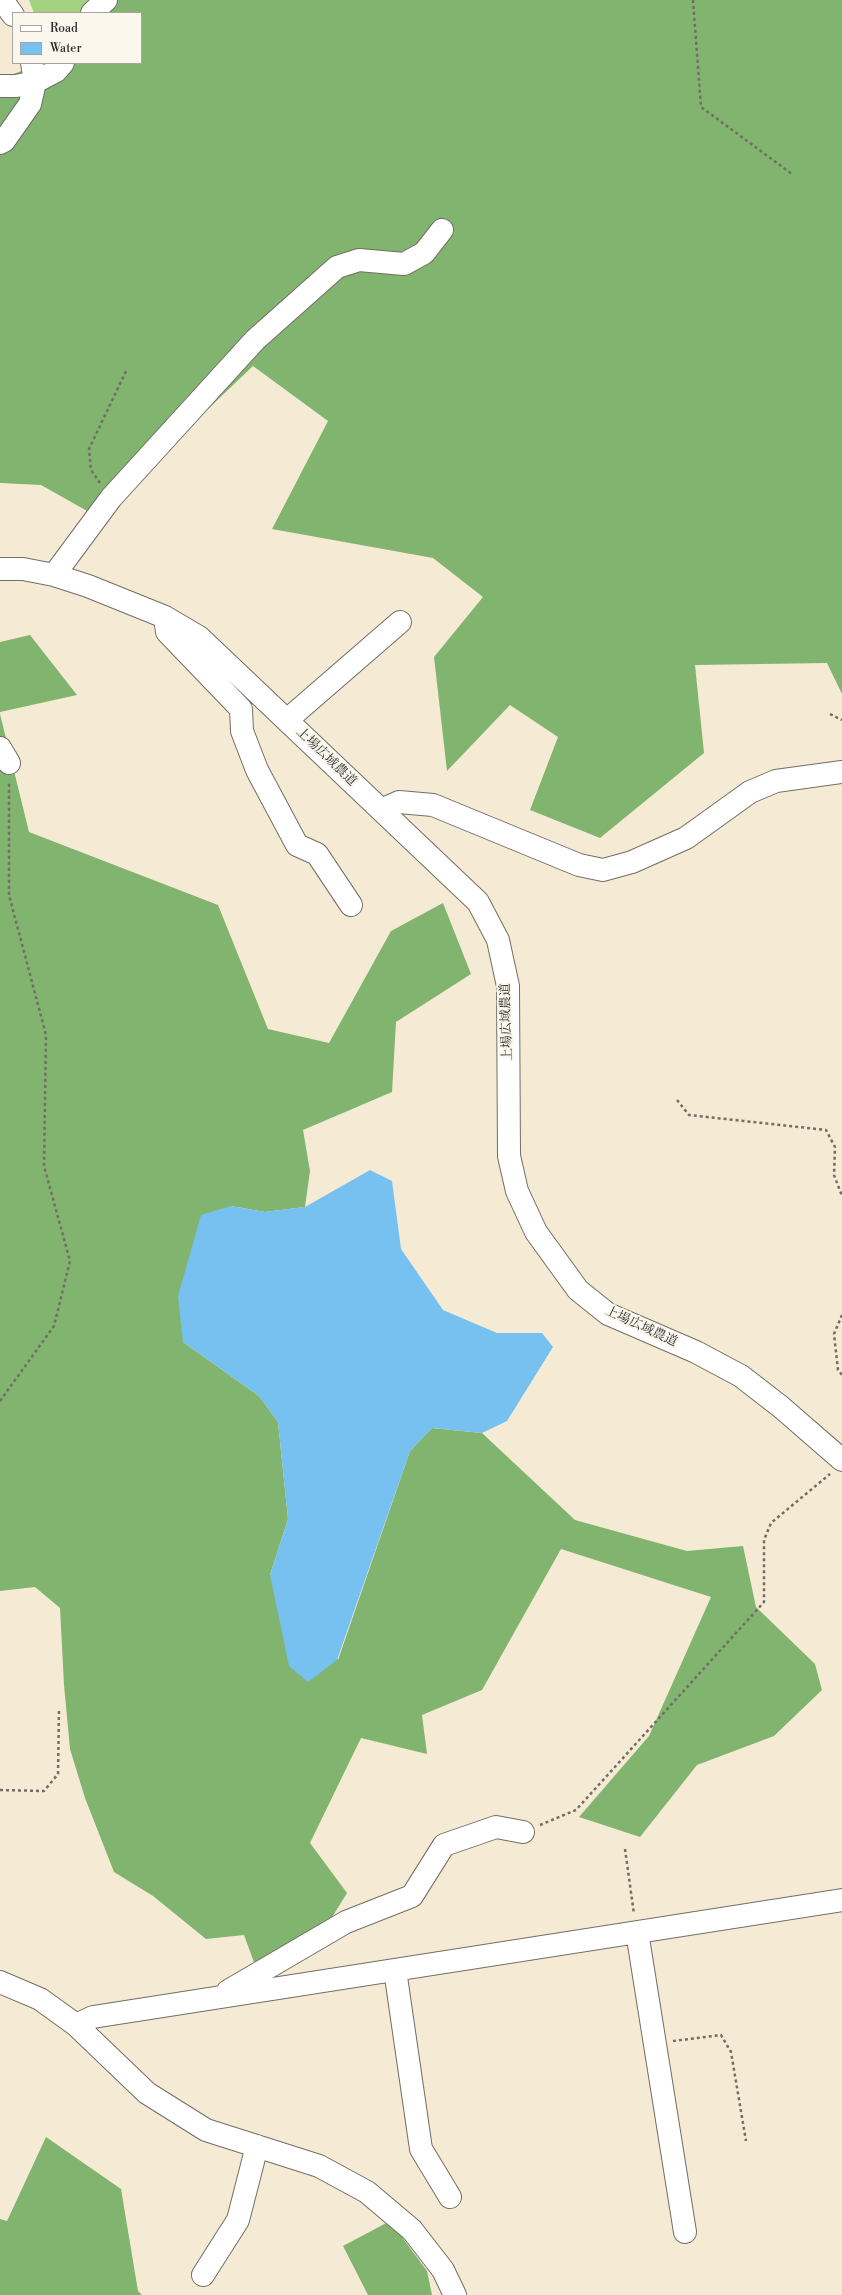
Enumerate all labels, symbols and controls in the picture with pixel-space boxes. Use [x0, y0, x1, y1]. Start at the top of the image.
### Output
legend [12, 12, 142, 64]
text: Road [50, 21, 78, 36]
text: Water [50, 41, 82, 56]
street label: 上場広域農道 [293, 724, 359, 790]
street label: 上場広域農道 [498, 983, 516, 1061]
street label: 上場広域農道 [602, 1303, 680, 1351]

